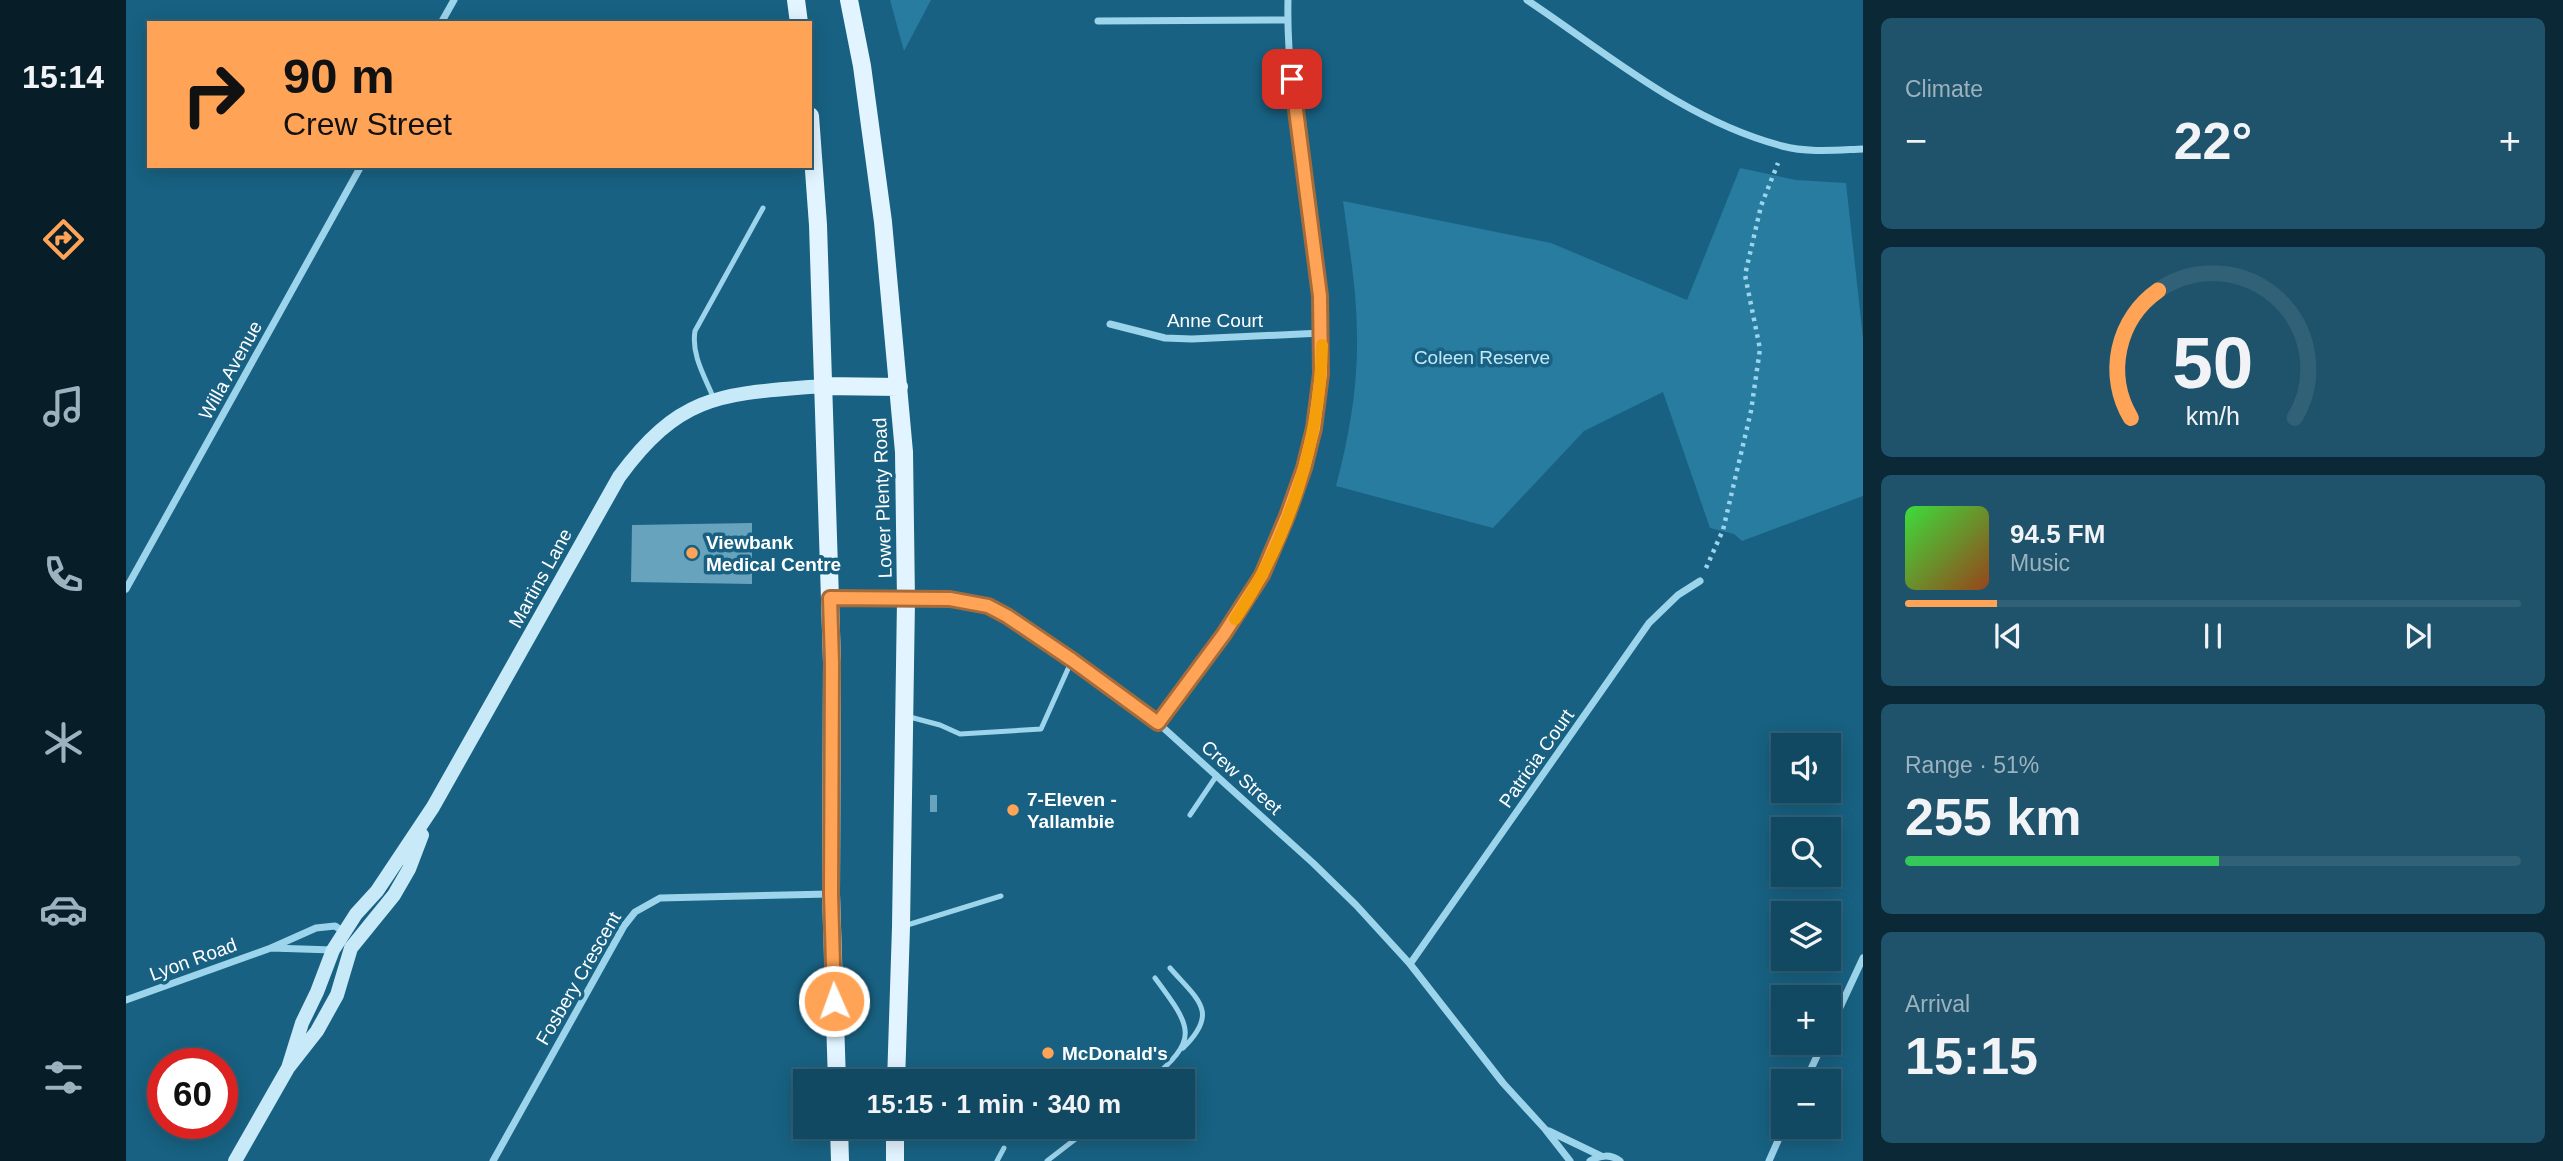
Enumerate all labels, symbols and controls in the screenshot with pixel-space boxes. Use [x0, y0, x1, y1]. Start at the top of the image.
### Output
icon: right [168, 49, 259, 140]
text: 90 m [283, 49, 395, 103]
pin [1262, 49, 1322, 109]
text: 15:14 [22, 59, 104, 95]
icon: arrive [1273, 60, 1311, 98]
text: Climate [1905, 76, 1983, 102]
text: Crew Street [283, 106, 452, 142]
text: 22° [2174, 112, 2252, 170]
text: − [1905, 120, 1927, 162]
text: + [2499, 120, 2521, 162]
icon: directions [39, 215, 88, 264]
street label: Anne Court [1167, 310, 1264, 331]
street label: Willa Avenue [195, 317, 266, 423]
text: 50 [2173, 322, 2253, 403]
park label: Coleen Reserve [1414, 347, 1550, 368]
icon: music [39, 382, 88, 431]
text: km/h [2186, 402, 2240, 430]
street label: Lower Plenty Road [869, 417, 896, 579]
text: 94.5 FM [2010, 519, 2105, 549]
street label: Martins Lane [505, 525, 576, 631]
place label: Viewbank Medical Centre [706, 532, 841, 575]
marker: Viewbank Medical Centre [684, 545, 700, 561]
icon: phone [39, 550, 88, 599]
text: Music [2010, 550, 2070, 576]
icon: previous [1989, 617, 2027, 655]
icon: pause [2194, 617, 2232, 655]
icon: next [2399, 617, 2437, 655]
street label: Patricia Court [1495, 705, 1578, 811]
icon: climate [39, 718, 88, 767]
map controls [1771, 733, 1841, 1139]
button: sound [1771, 733, 1841, 803]
street label: Crew Street [1197, 736, 1286, 819]
text: Range · 51% [1905, 752, 2039, 778]
text: 255 km [1905, 788, 2081, 846]
place label: 7-Eleven - Yallambie [1027, 789, 1117, 832]
marker: 7-Eleven - Yallambie [1005, 802, 1021, 818]
button: search [1771, 817, 1841, 887]
icon: car [39, 885, 88, 934]
button: layers [1771, 901, 1841, 971]
street label: Fosbery Crescent [532, 907, 625, 1048]
street label: Lyon Road [147, 934, 240, 985]
position arrow [797, 964, 871, 1038]
button: + [1771, 985, 1841, 1055]
text: Arrival [1905, 991, 1970, 1017]
text: 15:15 [1905, 1027, 2038, 1085]
place label: McDonald's [1062, 1043, 1168, 1064]
marker: McDonald's [1040, 1045, 1056, 1061]
speed limit sign: 60 [147, 1048, 238, 1139]
icon: filters [39, 1053, 88, 1102]
button: − [1771, 1069, 1841, 1139]
text: 15:15 · 1 min · 340 m [867, 1089, 1121, 1119]

